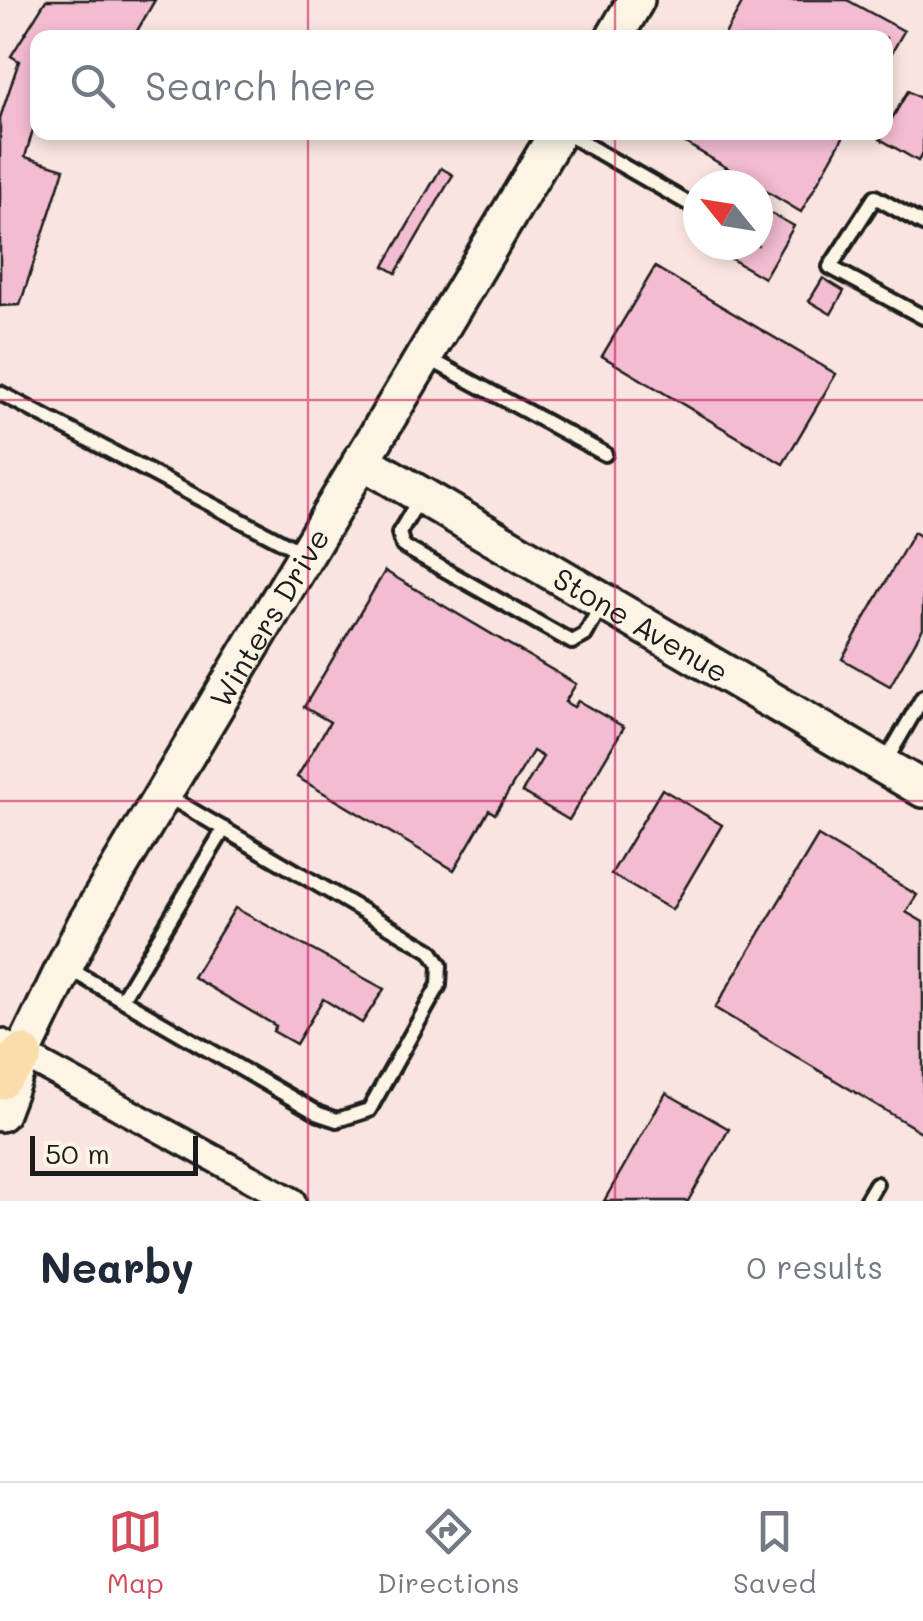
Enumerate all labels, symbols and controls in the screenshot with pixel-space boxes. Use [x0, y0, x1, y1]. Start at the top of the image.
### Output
search box [30, 30, 893, 140]
icon: search [65, 58, 120, 113]
text: Search here [145, 60, 376, 110]
north arrow [683, 170, 773, 260]
street label: Winters Drive [200, 520, 338, 714]
street label: Stone Avenue [547, 557, 736, 691]
scale bar [30, 1131, 198, 1176]
text: 50 m [45, 1135, 110, 1171]
text: Nearby [40, 1239, 194, 1294]
text: 0 results [746, 1245, 883, 1287]
tab: Map [107, 1504, 164, 1600]
tab: Directions [377, 1504, 520, 1600]
tab: Saved [733, 1504, 816, 1600]

